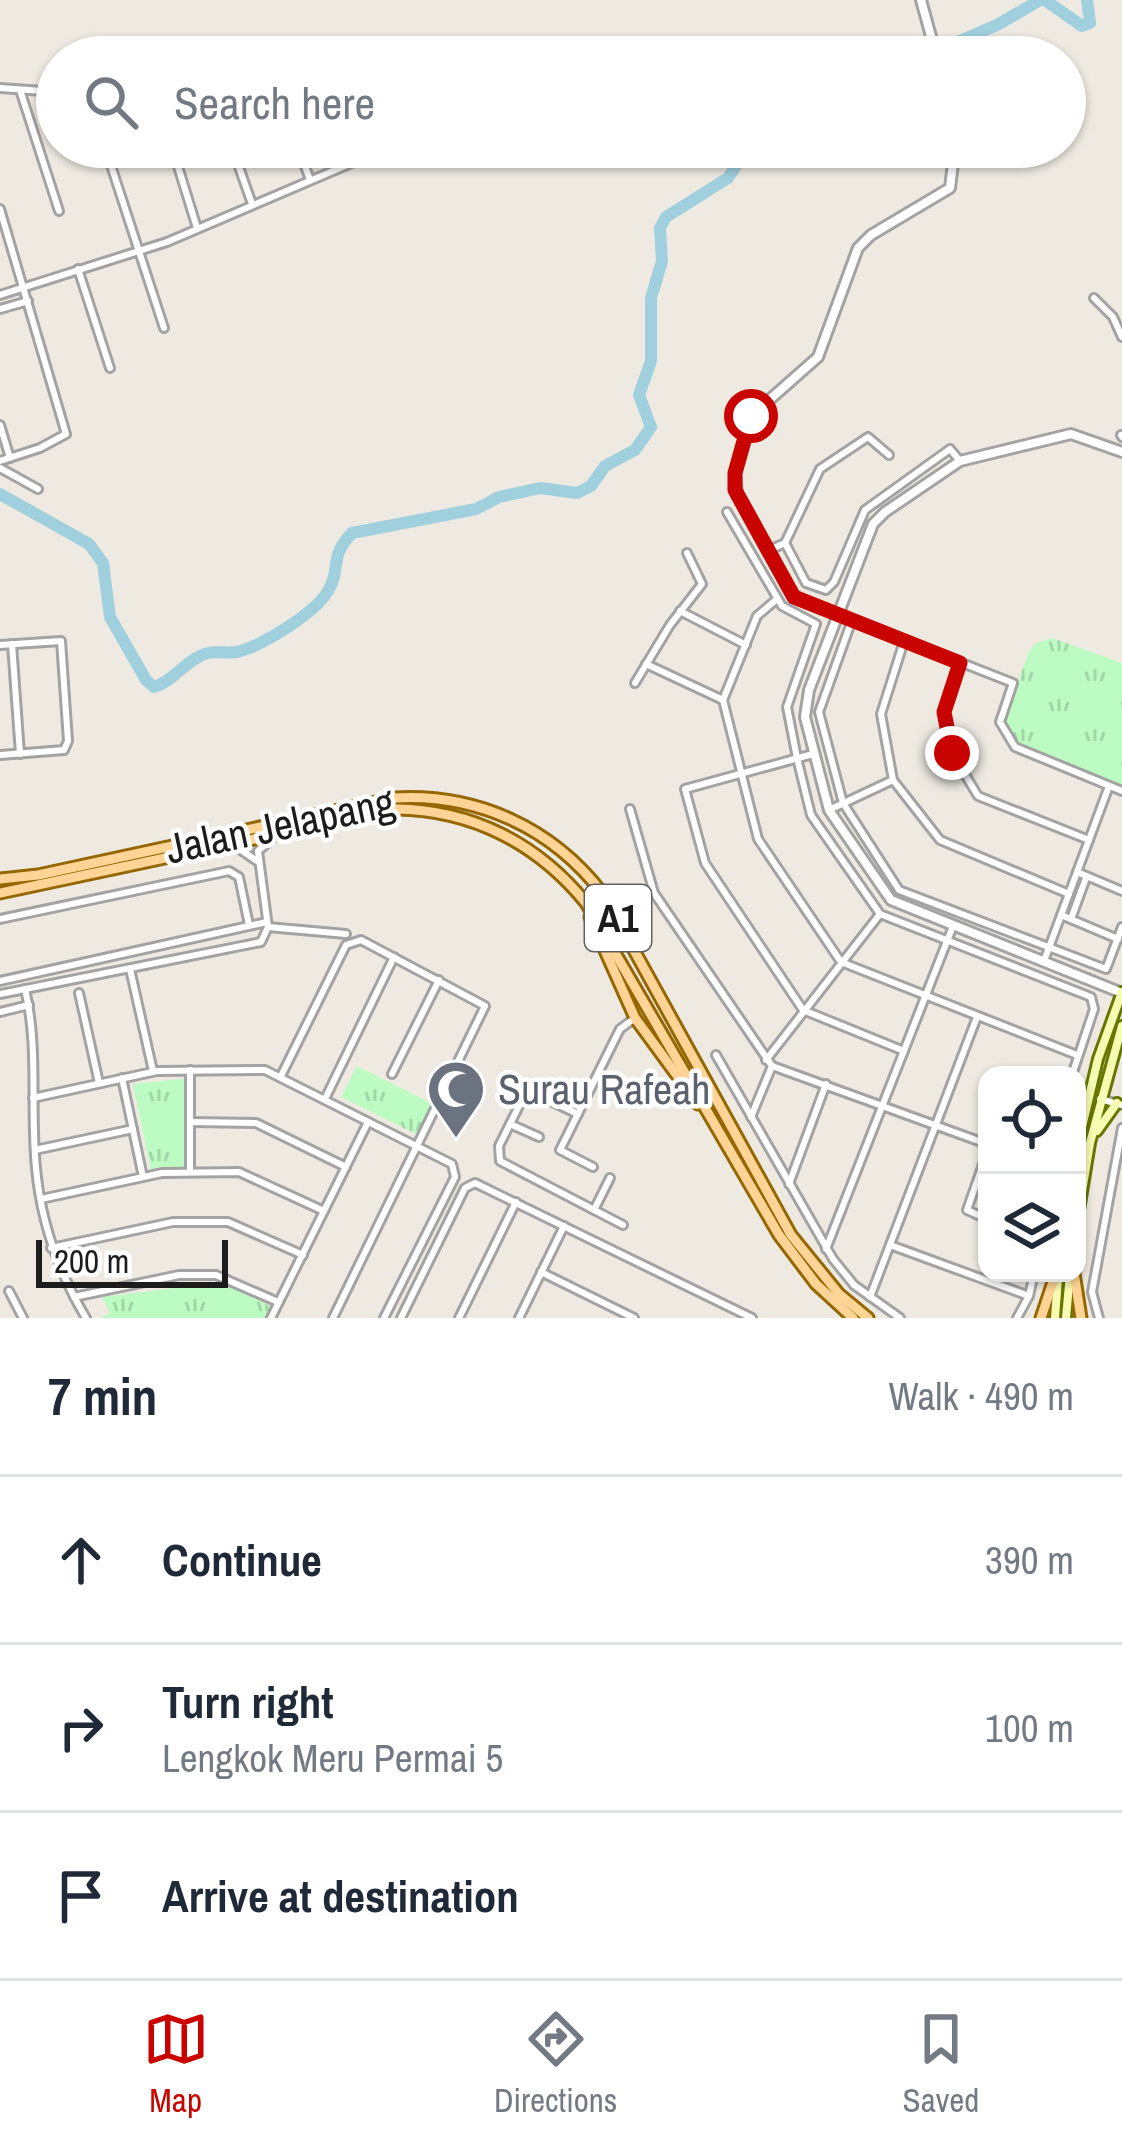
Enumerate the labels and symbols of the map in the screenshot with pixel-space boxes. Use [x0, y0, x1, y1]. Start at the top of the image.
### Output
route start [724, 389, 778, 443]
route end [925, 726, 979, 780]
street label: Jalan Jelapang [161, 774, 399, 876]
road number: A1 [585, 885, 651, 951]
mosque icon: Surau Rafeah [425, 1058, 487, 1140]
place label: Surau Rafeah [498, 1061, 711, 1117]
scale bar [36, 1234, 228, 1287]

